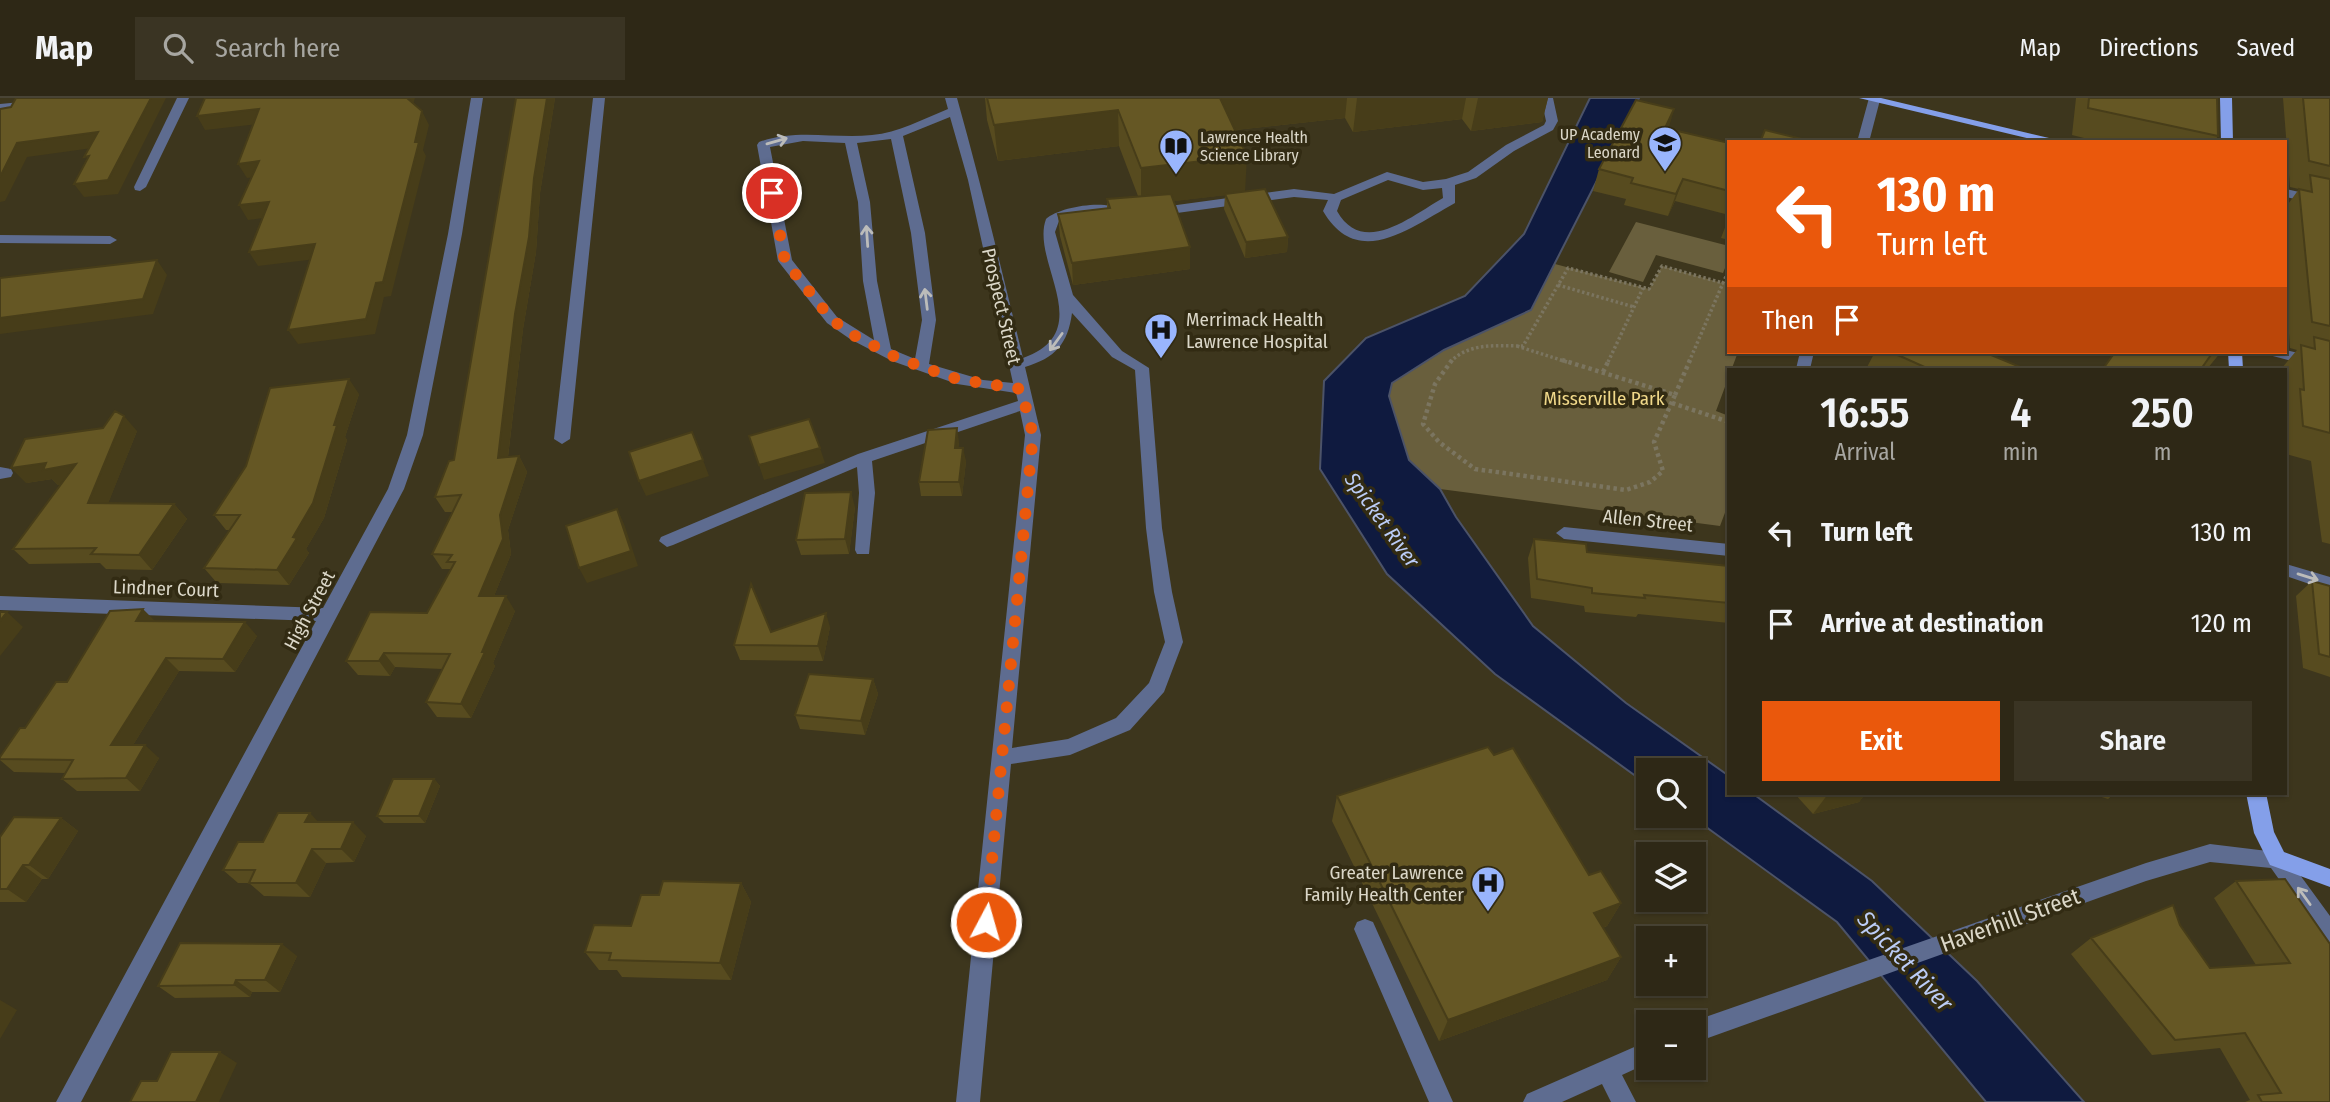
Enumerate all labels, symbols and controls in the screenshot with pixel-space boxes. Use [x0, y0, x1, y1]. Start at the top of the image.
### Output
search box [135, 17, 625, 80]
text: Map [35, 28, 93, 68]
icon: search [159, 29, 197, 67]
text: Search here [215, 33, 340, 64]
text: Map [2020, 34, 2061, 62]
text: Directions [2099, 34, 2198, 62]
text: Saved [2236, 34, 2295, 62]
school or university icon: UP Academy Leonard [1646, 124, 1684, 173]
place label: UP Academy Leonard [1560, 125, 1641, 162]
library icon: Lawrence Health Science Library [1157, 127, 1195, 176]
place label: Lawrence Health Science Library [1200, 128, 1308, 165]
one-way arrow [765, 134, 787, 147]
pin [742, 163, 802, 223]
text: 130 m [1877, 165, 1995, 224]
icon: left [1762, 168, 1853, 259]
icon: arrive [753, 174, 791, 212]
one-way arrow [860, 225, 873, 248]
text: Turn left [1877, 225, 1987, 263]
street label: Prospect Street [977, 246, 1026, 367]
one-way arrow [920, 288, 933, 311]
icon: arrive [1828, 301, 1866, 339]
text: Then [1762, 305, 1814, 336]
place label: Merrimack Health Lawrence Hospital [1186, 308, 1328, 353]
hospital icon: Merrimack Health Lawrence Hospital [1142, 311, 1180, 360]
one-way arrow [1049, 332, 1063, 351]
park label: Misserville Park [1543, 387, 1665, 410]
text: 16:55 [1820, 388, 1910, 438]
text: 4 [2010, 388, 2031, 438]
text: 250 [2132, 388, 2194, 438]
text: Arrival [1834, 438, 1895, 466]
text: min [2003, 438, 2038, 466]
text: m [2154, 438, 2172, 466]
water label: Spicket River [1338, 467, 1425, 573]
street label: Allen Street [1602, 504, 1695, 537]
icon: left [1762, 514, 1800, 552]
text: Turn left [1821, 517, 1913, 548]
text: 130 m [2190, 517, 2252, 548]
street label: High Street [279, 566, 340, 654]
one-way arrow [2296, 571, 2318, 584]
street label: Lindner Court [113, 575, 220, 602]
icon: arrive [1762, 605, 1800, 643]
text: Arrive at destination [1821, 608, 2044, 639]
text: 120 m [2191, 608, 2252, 639]
button: Exit [1762, 701, 2000, 781]
button: Share [2014, 701, 2252, 781]
map controls [1636, 758, 1706, 1080]
button: search [1636, 758, 1706, 828]
button: layers [1636, 842, 1706, 912]
place label: Greater Lawrence Family Health Center [1304, 861, 1464, 906]
hospital icon: Greater Lawrence Family Health Center [1469, 864, 1507, 913]
street label: Haverhill Street [1936, 882, 2084, 958]
position arrow [949, 885, 1023, 959]
one-way arrow [2296, 887, 2311, 906]
water label: Spicket River [1851, 904, 1959, 1017]
button: + [1636, 926, 1706, 996]
button: − [1636, 1010, 1706, 1080]

